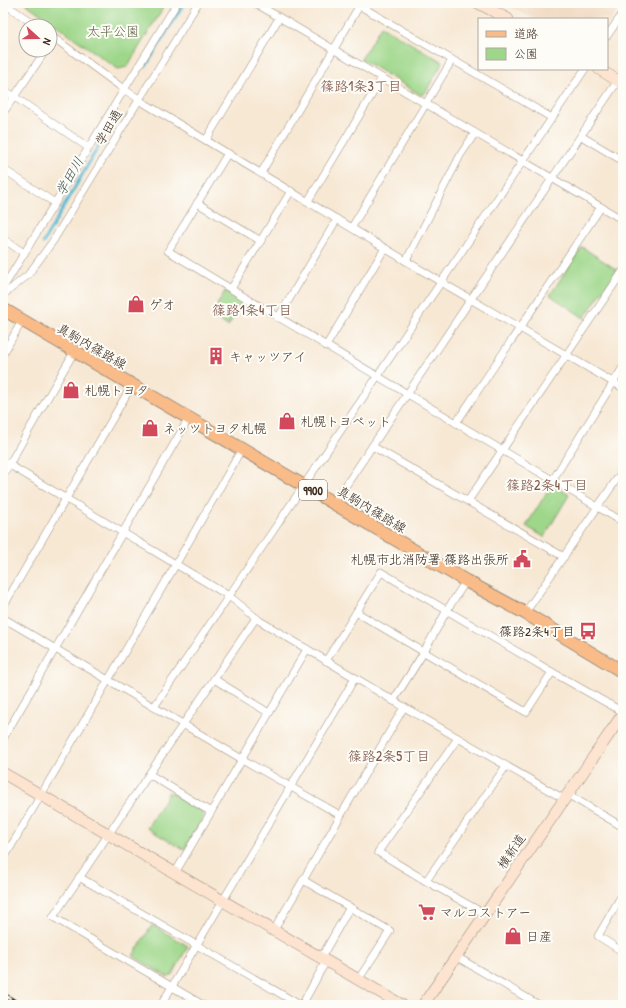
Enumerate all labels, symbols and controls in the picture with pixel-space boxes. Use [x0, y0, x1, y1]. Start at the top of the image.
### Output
north arrow [18, 18, 58, 58]
legend [478, 18, 608, 70]
park label: 太平公園 [87, 22, 139, 40]
text: 道路 [514, 25, 538, 42]
text: N [40, 36, 55, 47]
text: 公園 [514, 45, 538, 62]
district label: 篠路1条3丁目 [320, 76, 402, 95]
street label: 学田通 [90, 106, 126, 148]
water label: 学田川 [50, 153, 88, 199]
shop icon: ゲオ [126, 294, 146, 314]
place label: ゲオ [149, 295, 175, 313]
district label: 篠路1条4丁目 [212, 300, 292, 319]
street label: 真駒内篠路線 [54, 319, 131, 374]
building icon: キャッツアイ [206, 346, 226, 366]
place label: キャッツアイ [229, 347, 306, 365]
shop icon: 札幌トヨタ [61, 380, 81, 400]
place label: 札幌トヨタ [84, 381, 149, 399]
shop icon: 札幌トヨペット [277, 411, 297, 431]
place label: 札幌トヨペット [300, 412, 391, 430]
shop icon: ネッツトヨタ札幌 [140, 418, 160, 438]
place label: ネッツトヨタ札幌 [163, 419, 266, 437]
district label: 篠路2条4丁目 [506, 475, 588, 494]
road number: 9900 [299, 480, 327, 500]
street label: 真駒内篠路線 [334, 481, 411, 537]
public building icon: 札幌市北消防署 篠路出張所 [512, 549, 532, 569]
place label: 札幌市北消防署 篠路出張所 [350, 550, 509, 568]
bus stop icon: 篠路2条4丁目 [578, 621, 598, 641]
place label: 篠路2条4丁目 [499, 622, 575, 640]
district label: 篠路2条5丁目 [348, 746, 430, 765]
street label: 横新道 [493, 830, 529, 872]
supermarket icon: マルコストアー [417, 902, 437, 922]
place label: マルコストアー [440, 903, 531, 921]
shop icon: 日産 [503, 926, 523, 946]
place label: 日産 [526, 927, 552, 945]

